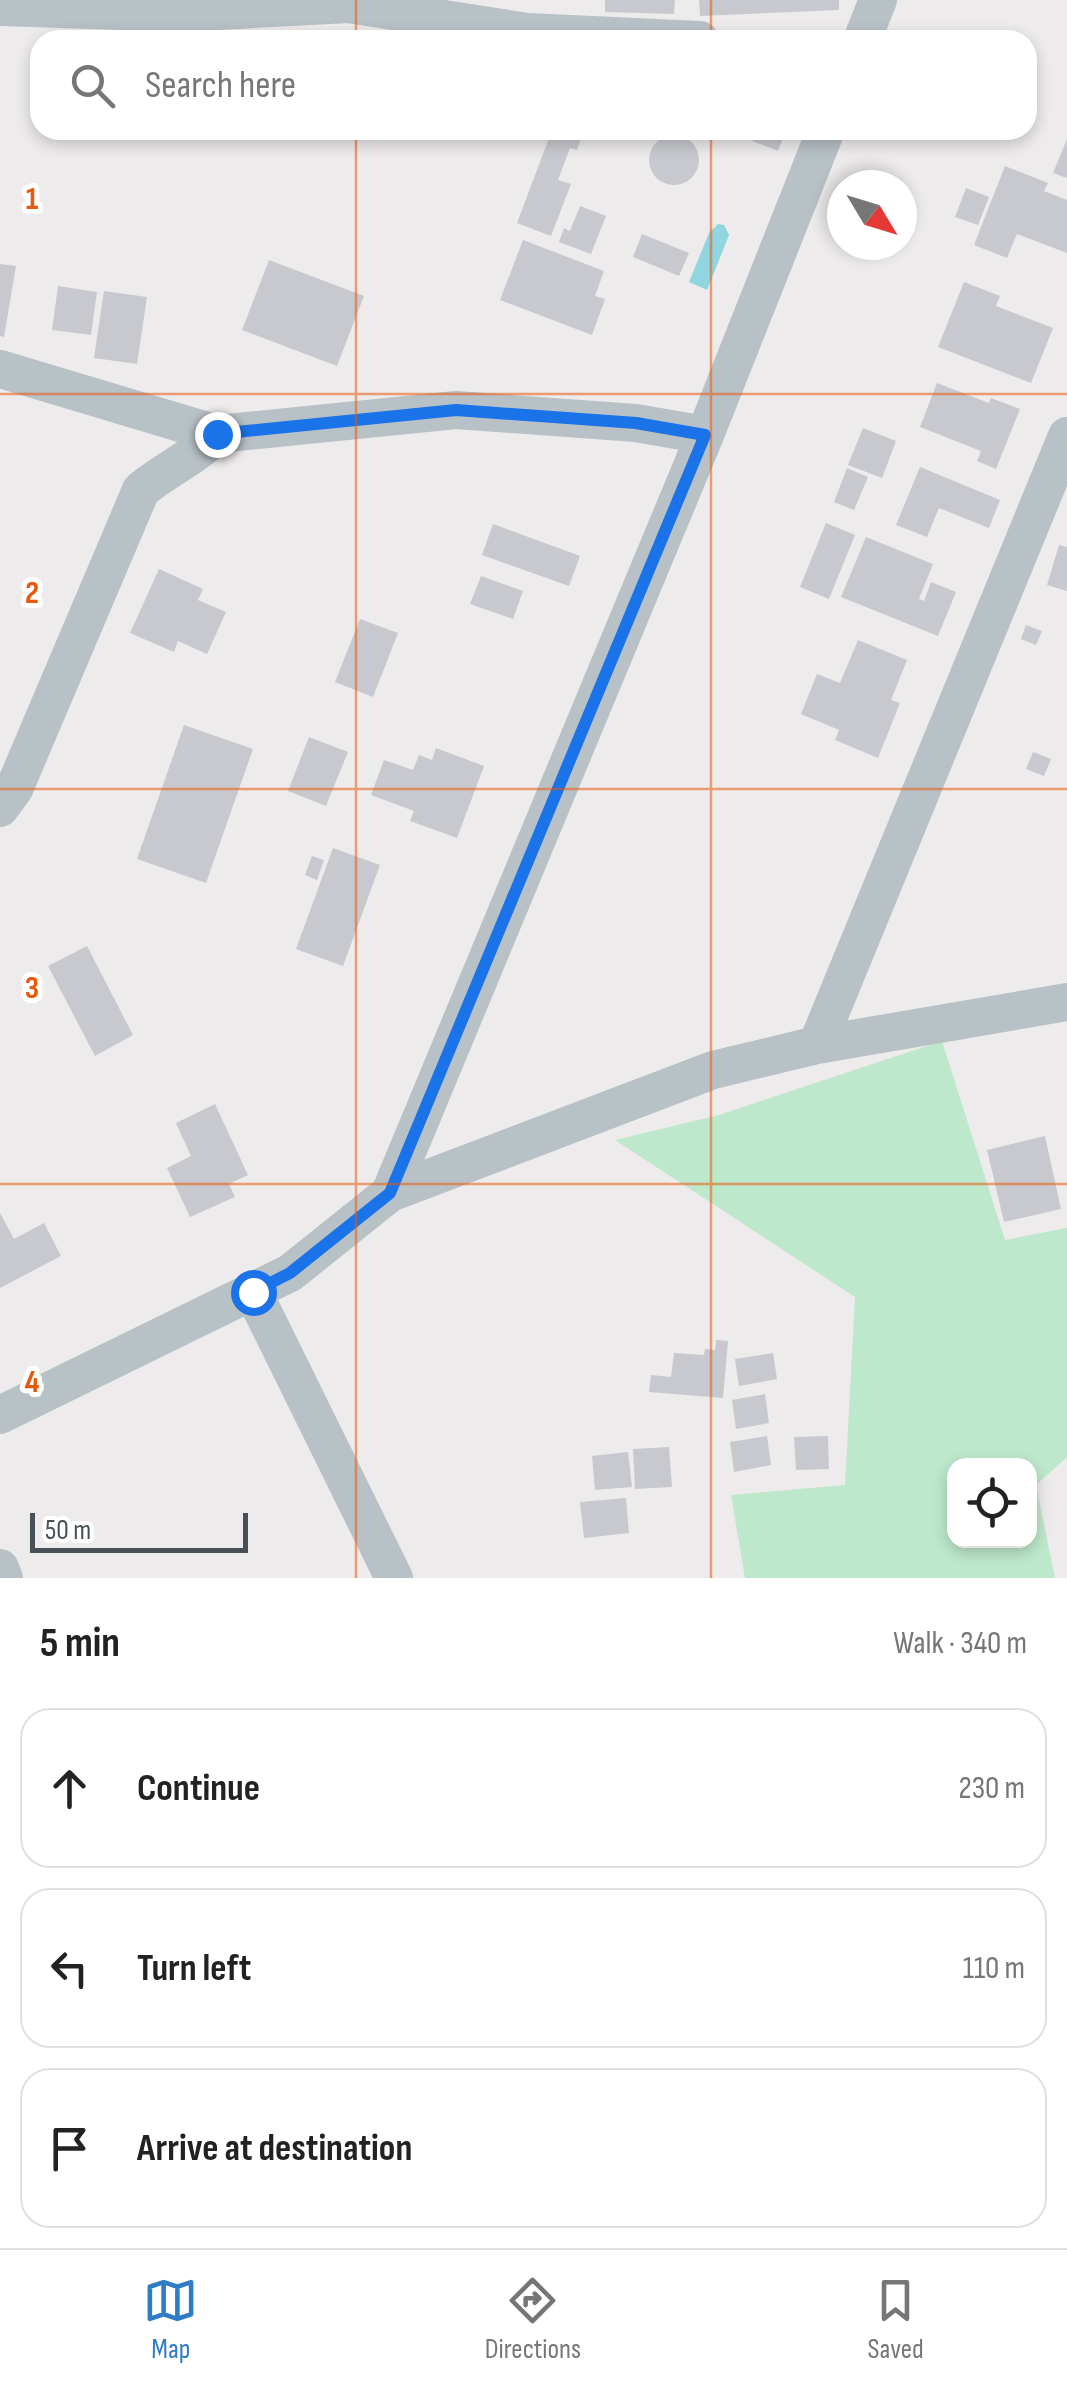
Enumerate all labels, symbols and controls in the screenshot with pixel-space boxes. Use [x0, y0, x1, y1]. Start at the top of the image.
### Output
search box [30, 30, 1037, 140]
icon: search [65, 58, 120, 113]
text: Search here [145, 63, 296, 108]
north arrow [827, 170, 917, 260]
text: 1 [26, 180, 39, 219]
route end [195, 412, 241, 458]
text: 2 [25, 574, 39, 613]
text: 3 [25, 969, 39, 1008]
route start [231, 1270, 277, 1316]
text: 4 [25, 1363, 40, 1402]
map controls [947, 1458, 1037, 1548]
button: locate [947, 1458, 1037, 1548]
scale bar [30, 1508, 248, 1552]
text: 50 m [45, 1514, 91, 1547]
text: 5 min [40, 1618, 120, 1669]
text: Walk · 340 m [893, 1624, 1027, 1663]
icon: ahead [42, 1761, 97, 1816]
text: Continue [137, 1766, 260, 1811]
text: 230 m [958, 1769, 1025, 1808]
icon: left [42, 1941, 97, 1996]
text: Turn left [137, 1946, 251, 1991]
text: 110 m [963, 1949, 1025, 1988]
icon: arrive [42, 2121, 97, 2176]
text: Arrive at destination [137, 2126, 412, 2171]
tab: Map [143, 2273, 198, 2366]
tab: Directions [485, 2273, 581, 2366]
tab: Saved [868, 2273, 924, 2366]

